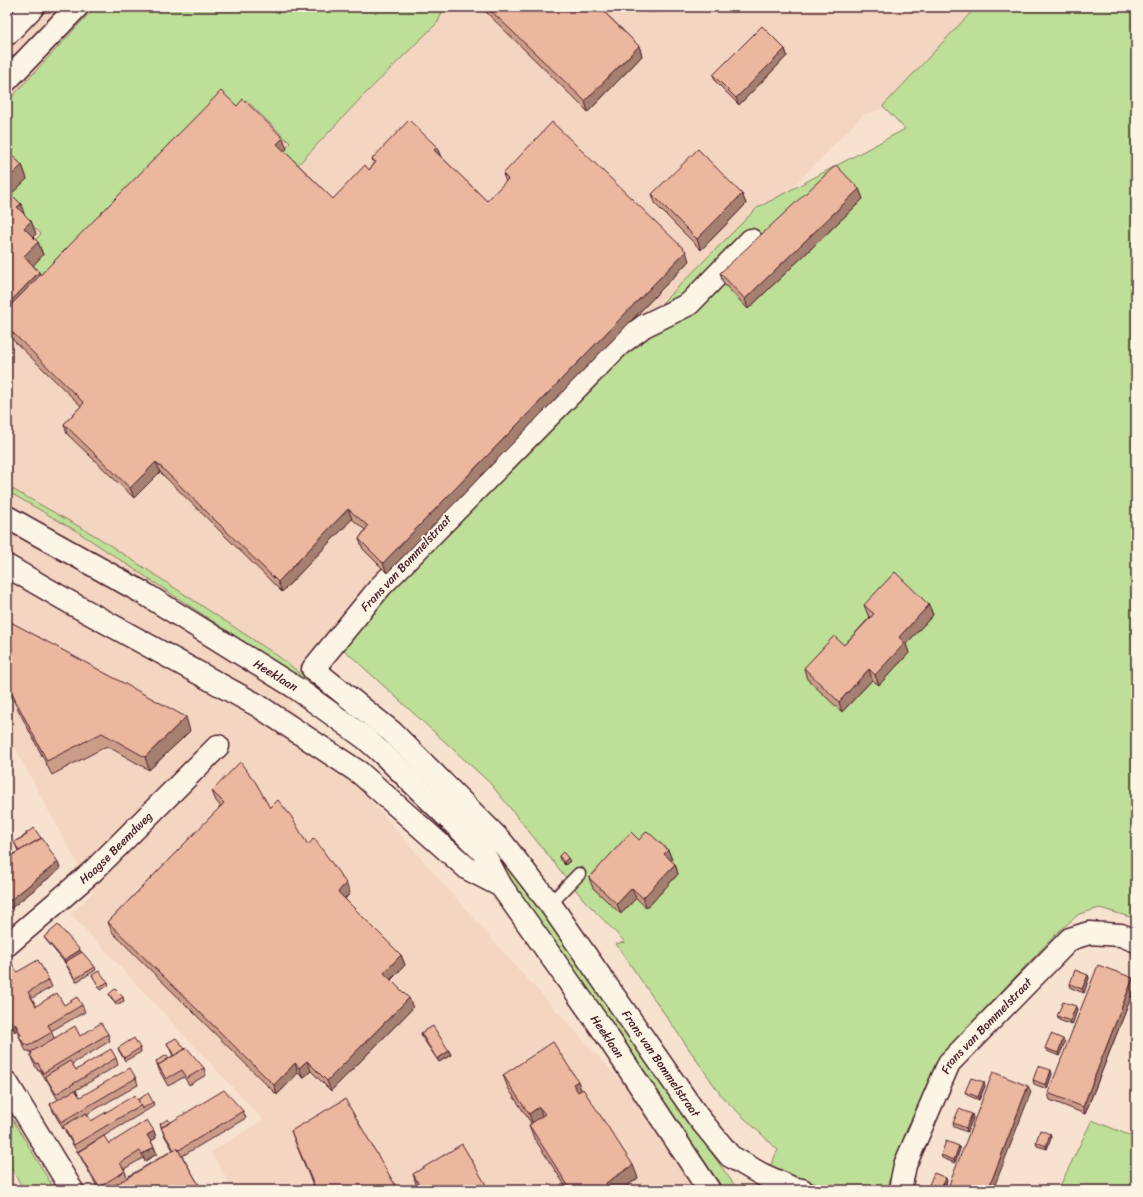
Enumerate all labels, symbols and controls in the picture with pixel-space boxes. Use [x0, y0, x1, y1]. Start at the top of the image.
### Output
street label: Frans van Bommelstraat [355, 508, 458, 617]
street label: Heeklaan [249, 653, 303, 698]
street label: Haagse Beemdweg [74, 806, 158, 890]
street label: Frans van Bommelstraat [935, 972, 1039, 1077]
street label: Frans van Bommelstraat [616, 1005, 707, 1123]
street label: Heeklaan [584, 1010, 630, 1064]

